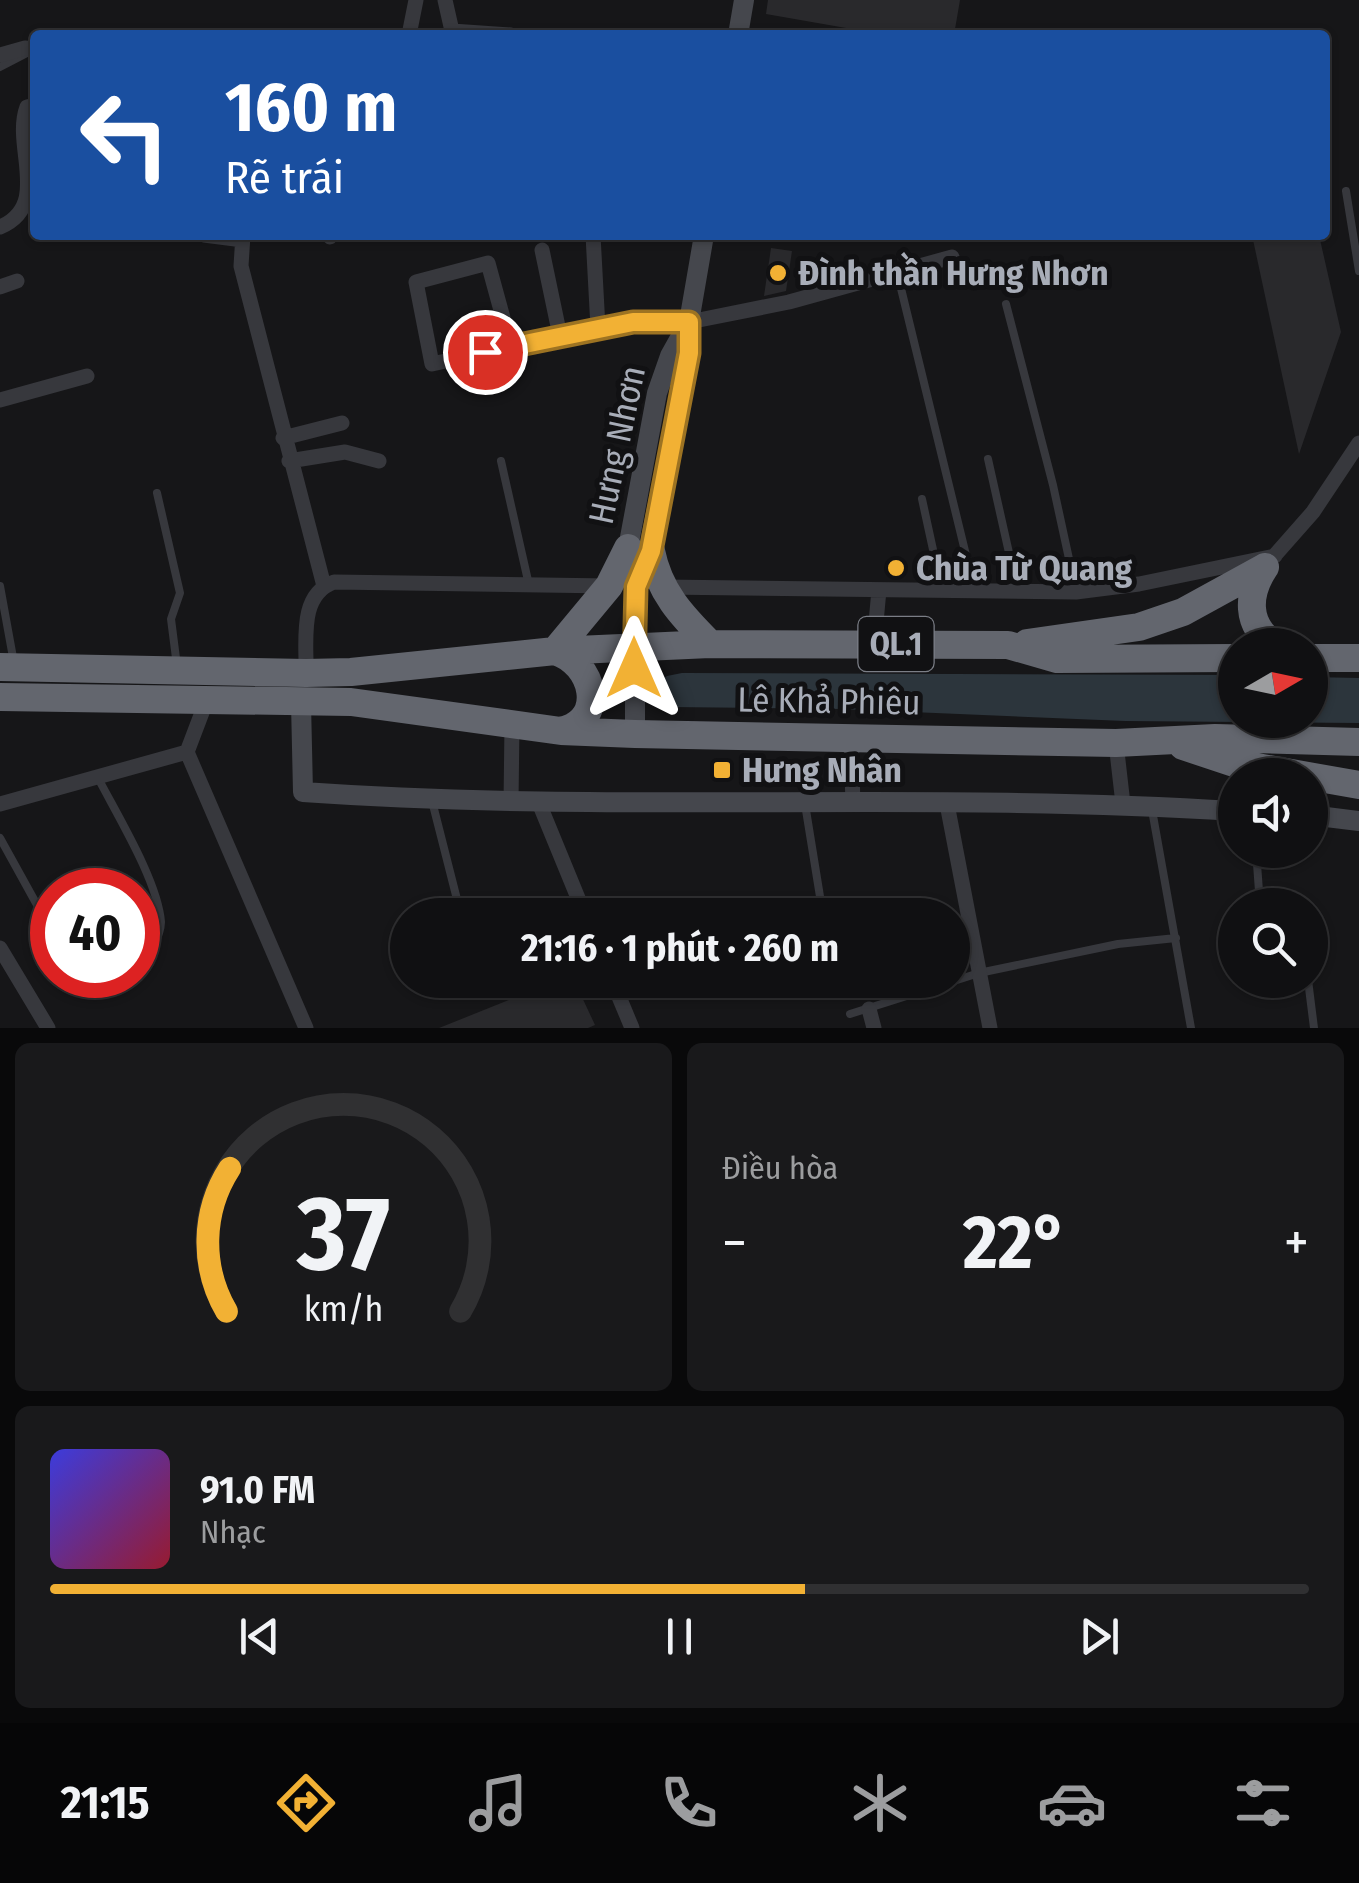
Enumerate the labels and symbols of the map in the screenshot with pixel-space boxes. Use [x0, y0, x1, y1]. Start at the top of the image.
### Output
place label: Đình thần Hưng Nhơn [798, 251, 1109, 294]
marker: Đình thần Hưng Nhơn [767, 262, 789, 284]
pin [443, 310, 528, 395]
street label: Hưng Nhơn [580, 362, 654, 528]
place label: Chùa Từ Quang [916, 547, 1133, 589]
marker: Chùa Từ Quang [885, 557, 907, 579]
position arrow [582, 616, 686, 720]
road number: QL.1 [858, 617, 934, 671]
north arrow [1218, 628, 1328, 738]
street label: Lê Khả Phiêu [737, 678, 921, 724]
place label: Hưng Nhân [742, 749, 902, 791]
marker: Hưng Nhân [711, 759, 733, 781]
speed limit sign: 40 [30, 868, 160, 998]

